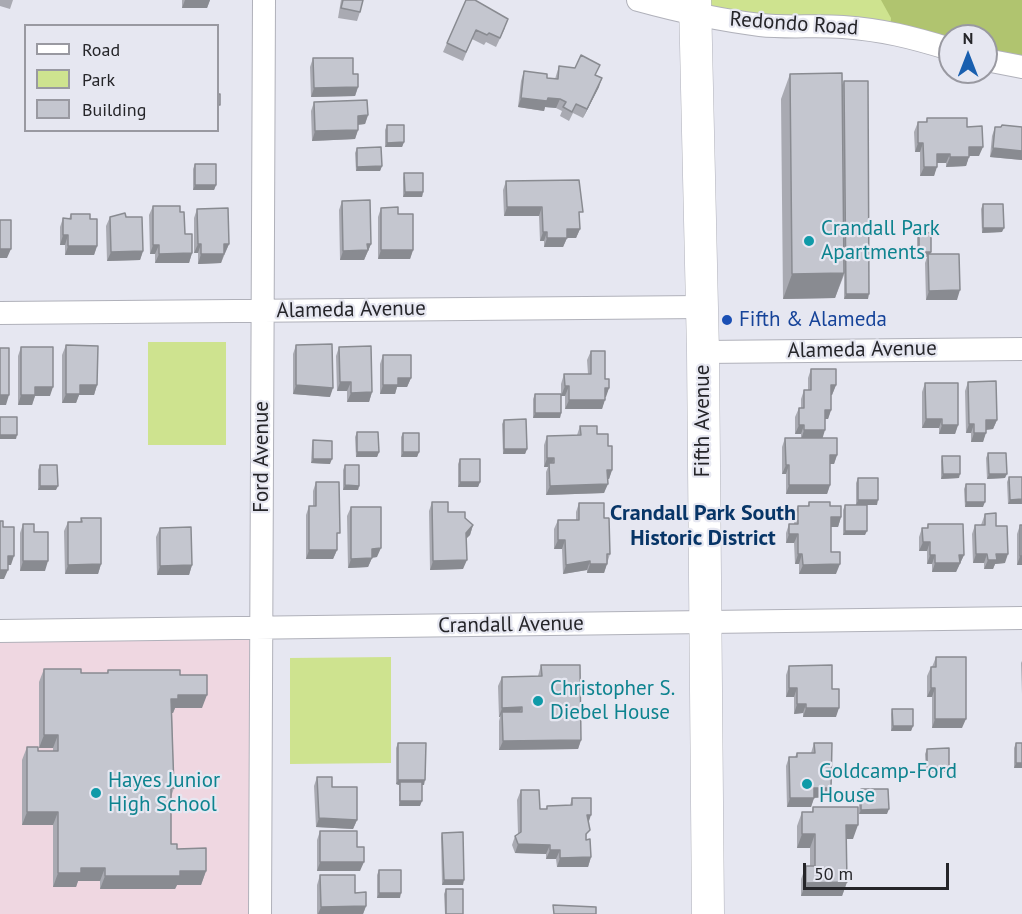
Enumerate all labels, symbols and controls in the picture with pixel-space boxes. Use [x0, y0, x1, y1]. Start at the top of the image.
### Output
street label: Redondo Road [729, 7, 859, 41]
legend [24, 24, 219, 132]
north arrow [938, 24, 998, 84]
text: N [963, 28, 973, 48]
text: Road [82, 38, 120, 61]
text: Park [82, 68, 115, 91]
text: Building [82, 98, 146, 121]
place label: Crandall Park Apartments [821, 216, 940, 266]
marker: Crandall Park Apartments [802, 234, 816, 248]
street label: Alameda Avenue [276, 296, 426, 324]
place label: Fifth & Alameda [739, 307, 887, 333]
marker: Fifth & Alameda [720, 313, 734, 327]
street label: Alameda Avenue [787, 336, 937, 364]
street label: Fifth Avenue [690, 365, 716, 477]
street label: Ford Avenue [249, 401, 275, 513]
district label: Crandall Park South Historic District [610, 501, 796, 552]
street label: Crandall Avenue [438, 611, 584, 639]
place label: Christopher S. Diebel House [550, 676, 675, 726]
marker: Christopher S. Diebel House [531, 694, 545, 708]
place label: Goldcamp-Ford House [819, 759, 957, 809]
place label: Hayes Junior High School [108, 768, 220, 818]
marker: Goldcamp-Ford House [800, 777, 814, 791]
marker: Hayes Junior High School [89, 786, 103, 800]
scale bar [806, 851, 952, 889]
text: 50 m [814, 862, 853, 885]

